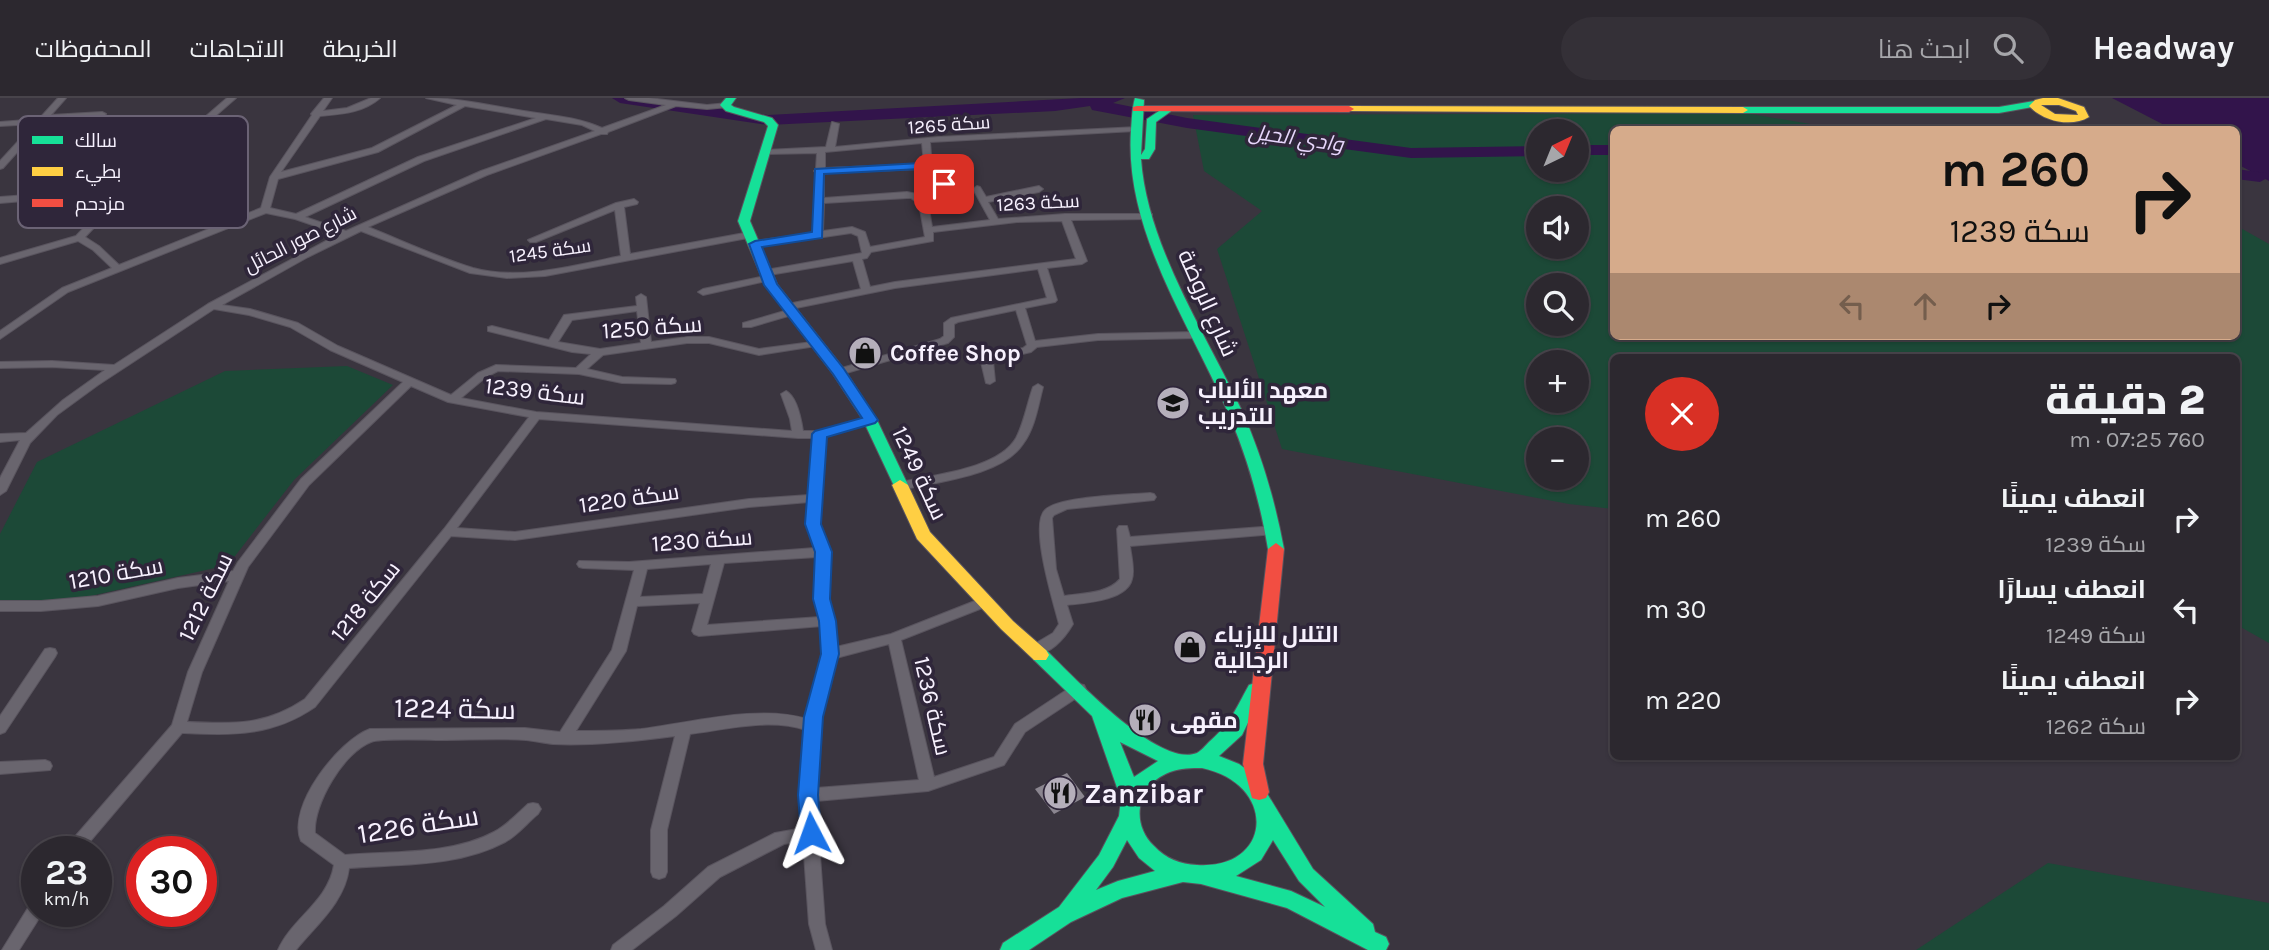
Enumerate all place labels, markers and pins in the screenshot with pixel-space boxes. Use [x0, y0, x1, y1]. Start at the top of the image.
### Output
pin [914, 154, 974, 214]
shop icon: Coffee Shop [846, 334, 884, 372]
place label: Coffee Shop [890, 340, 1021, 367]
place label: معهد الألباب للتدريب [1198, 377, 1328, 430]
school or university icon: معهد الألباب للتدريب [1154, 384, 1192, 422]
place label: التلال للإزياء الرجالية [1214, 621, 1339, 674]
shop icon: التلال للإزياء الرجالية [1171, 628, 1209, 666]
restaurant icon: مقهى [1126, 701, 1164, 739]
place label: مقهى [1170, 707, 1238, 734]
restaurant icon: Zanzibar [1041, 774, 1079, 812]
place label: Zanzibar [1084, 777, 1203, 810]

